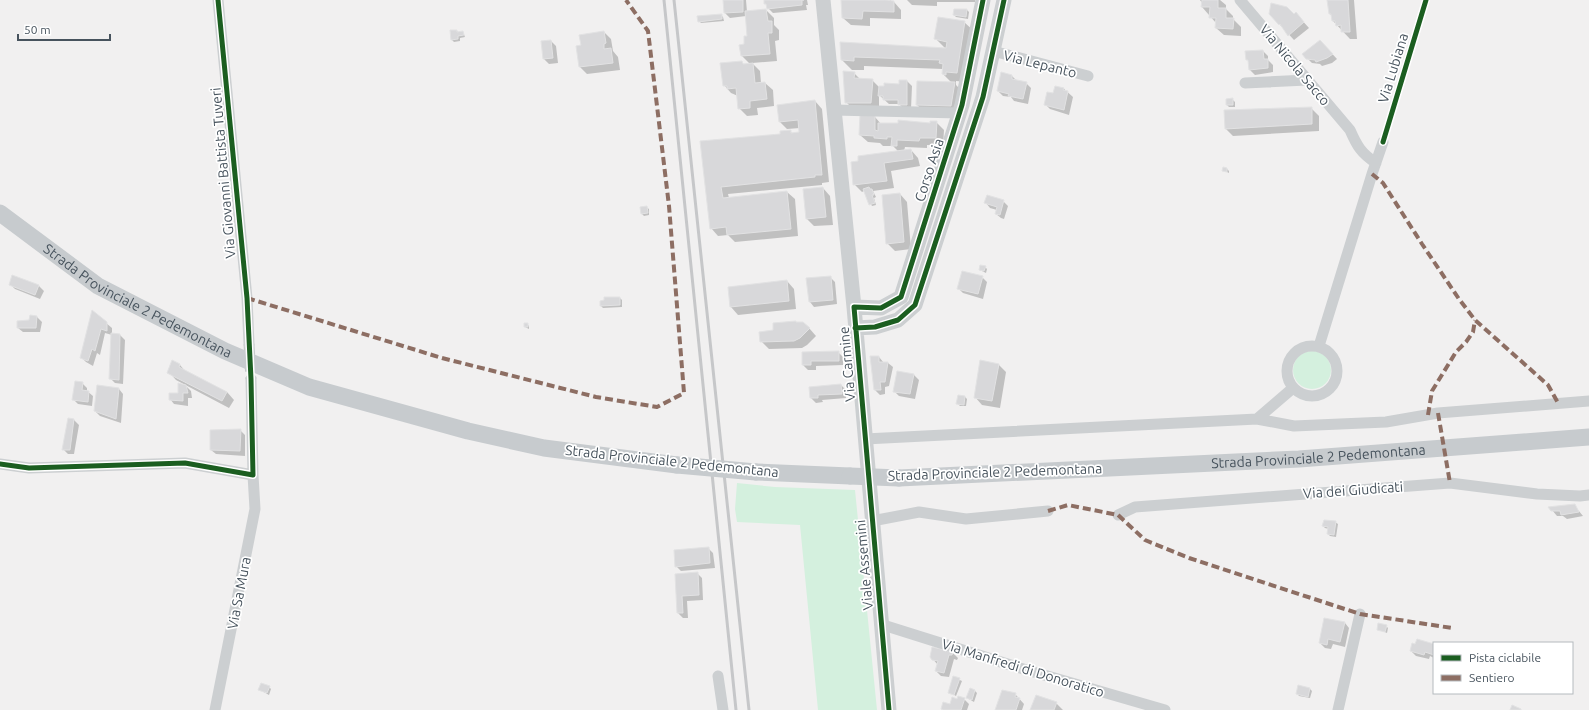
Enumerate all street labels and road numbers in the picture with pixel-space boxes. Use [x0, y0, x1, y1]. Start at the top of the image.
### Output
street label: Via Nicola Sacco [1256, 21, 1334, 109]
street label: Via Lubiana [1375, 31, 1411, 105]
street label: Via Lepanto [1002, 47, 1078, 81]
street label: Via Giovanni Battista Tuveri [208, 87, 238, 259]
street label: Corso Asia [911, 136, 947, 204]
street label: Strada Provinciale 2 Pedemontana [41, 240, 234, 361]
street label: Via Carmine [836, 326, 858, 402]
street label: Strada Provinciale 2 Pedemontana [1211, 441, 1426, 471]
street label: Strada Provinciale 2 Pedemontana [564, 442, 780, 480]
street label: Strada Provinciale 2 Pedemontana [887, 460, 1103, 484]
street label: Via dei Giudicati [1302, 479, 1404, 501]
street label: Viale Assemini [852, 519, 876, 611]
street label: Via Sa Mura [224, 555, 254, 631]
street label: Via Manfredi di Donoratico [940, 636, 1106, 700]

